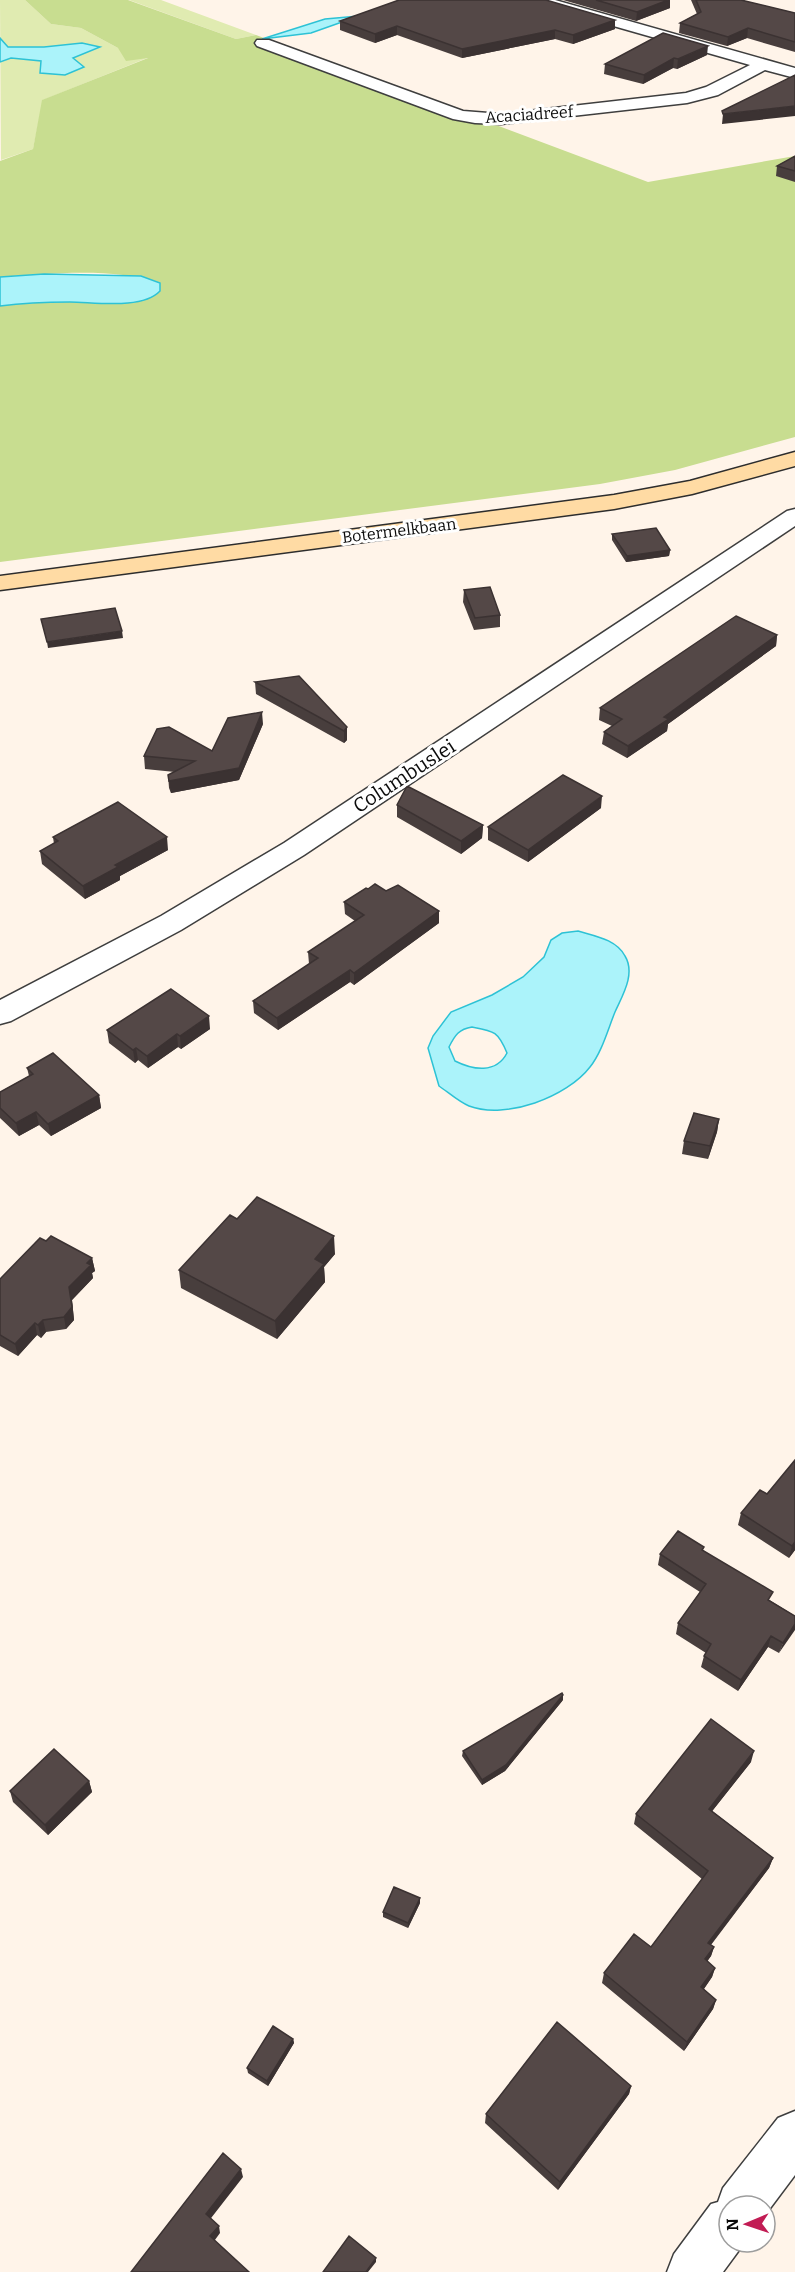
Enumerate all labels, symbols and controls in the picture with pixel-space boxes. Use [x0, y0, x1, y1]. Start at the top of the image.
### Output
street label: Acaciadreef [484, 102, 575, 127]
street label: Botermelkbaan [341, 514, 457, 547]
street label: Columbuslei [348, 734, 460, 818]
north arrow [717, 2194, 777, 2254]
text: N [723, 2218, 742, 2231]

